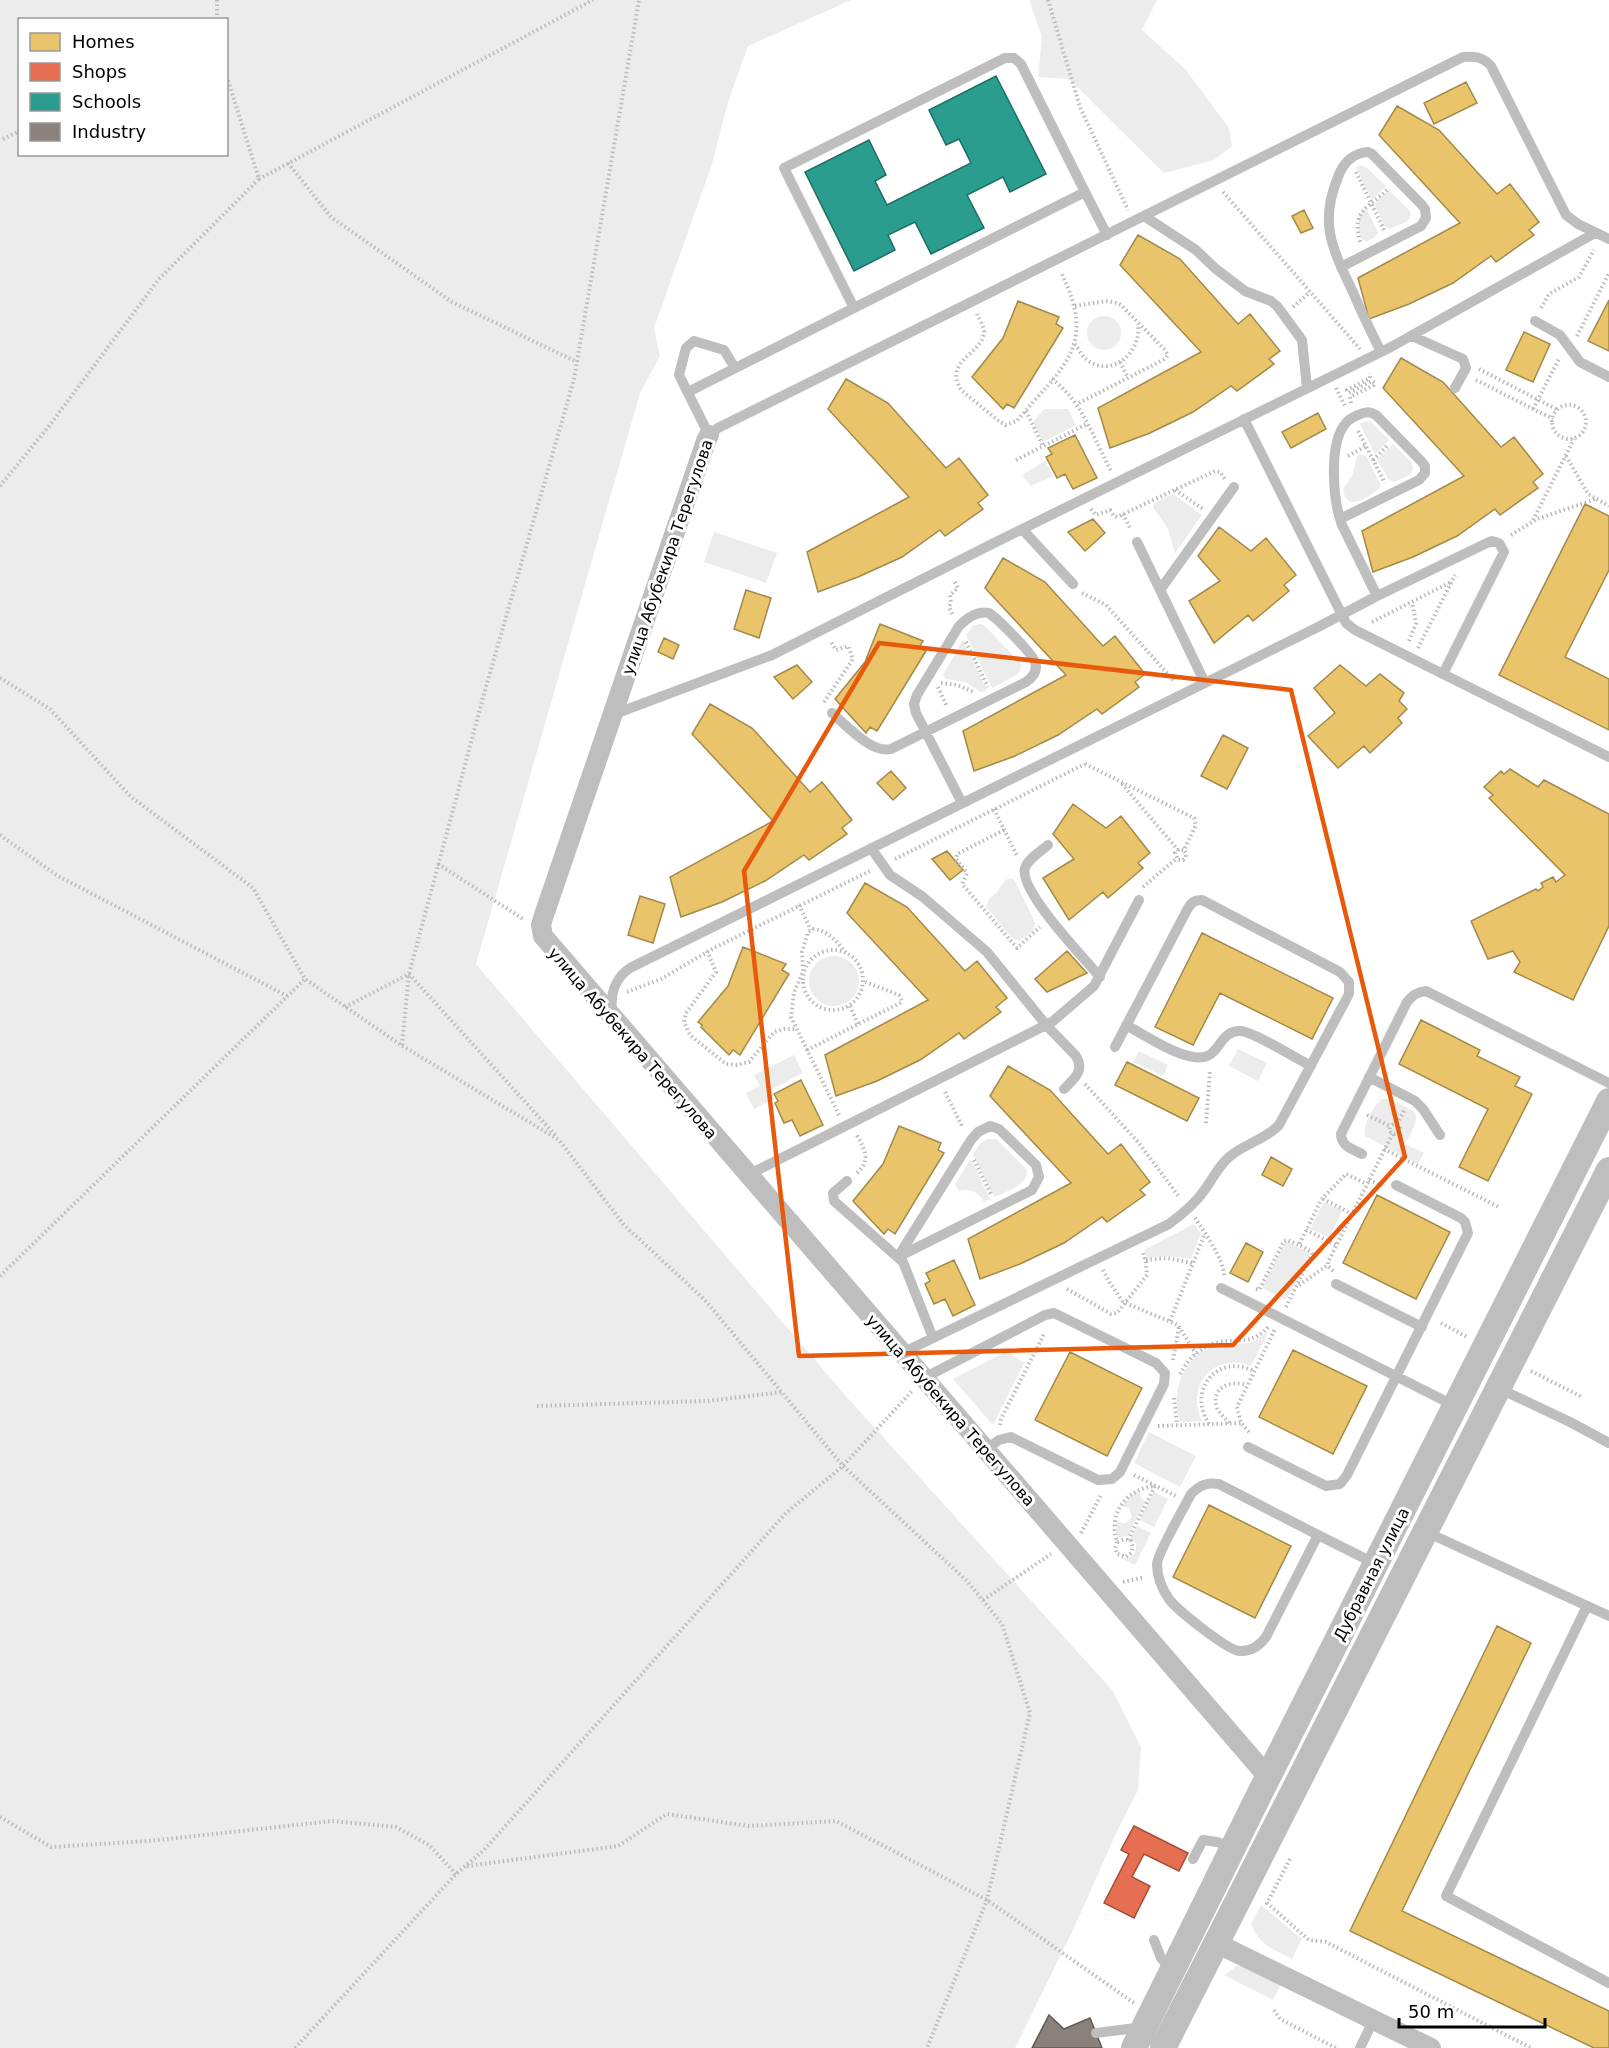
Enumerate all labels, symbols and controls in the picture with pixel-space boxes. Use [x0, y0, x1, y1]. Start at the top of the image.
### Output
legend [18, 18, 228, 156]
text: Homes [72, 31, 135, 52]
text: Shops [72, 61, 127, 82]
text: Schools [72, 91, 141, 112]
text: Industry [72, 121, 146, 142]
street label: улица Абубекира Терегулова [618, 437, 717, 677]
street label: улица Абубекира Терегулова [544, 944, 721, 1143]
street label: улица Абубекира Терегулова [862, 1311, 1039, 1510]
street label: Дубравная улица [1330, 1504, 1413, 1644]
scale bar [1399, 1991, 1544, 2029]
text: 50 m [1408, 2001, 1454, 2022]

